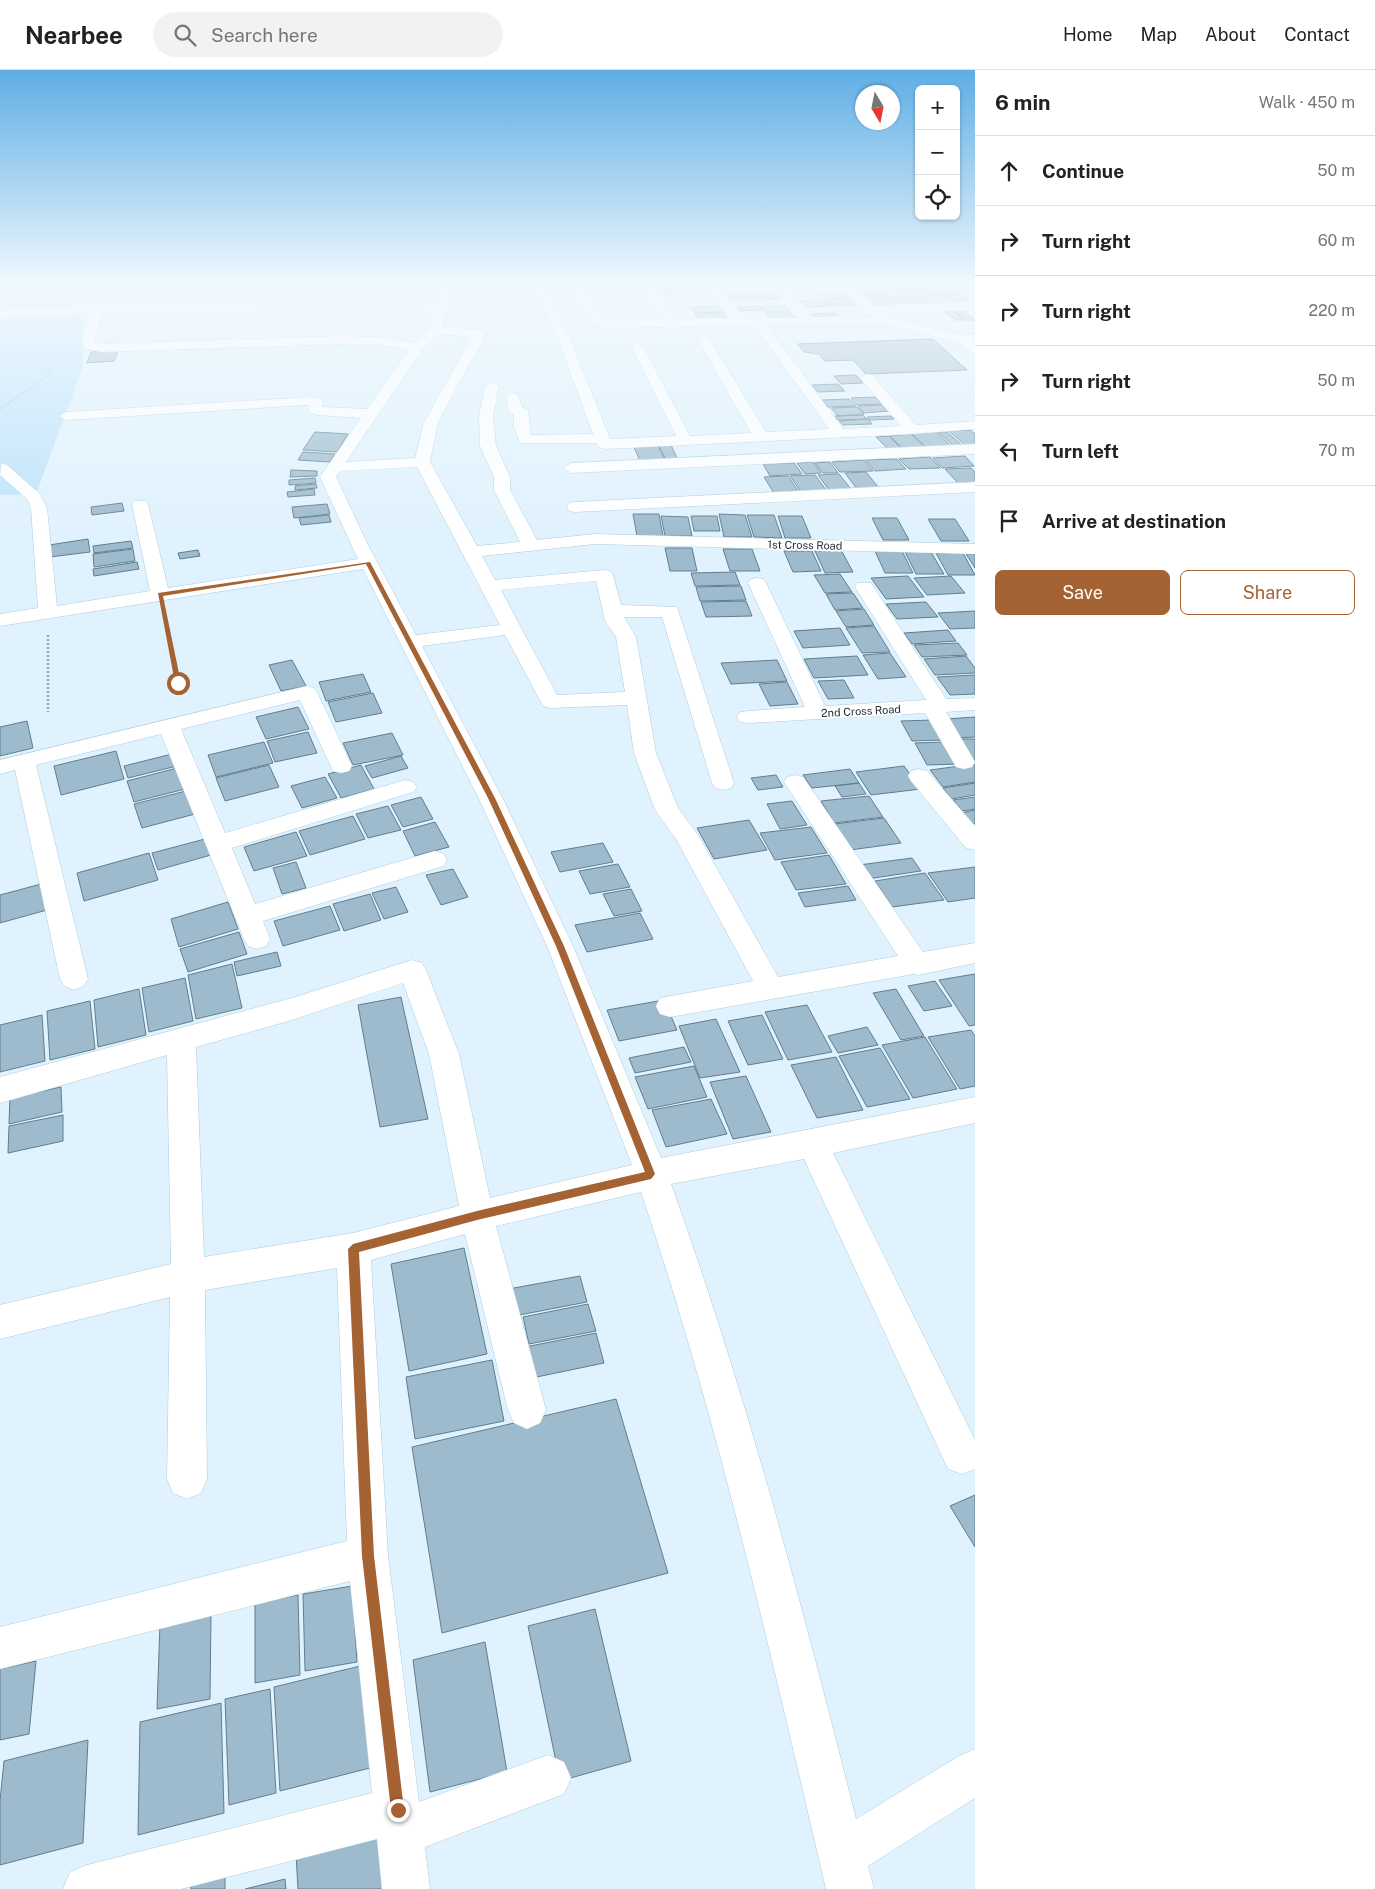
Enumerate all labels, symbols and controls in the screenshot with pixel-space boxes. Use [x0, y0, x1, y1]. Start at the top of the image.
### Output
search box [153, 12, 503, 57]
text: Nearbee [25, 21, 123, 49]
icon: search [171, 21, 199, 49]
text: Search here [211, 24, 318, 46]
text: Home [1063, 24, 1113, 45]
text: Map [1141, 24, 1177, 45]
text: About [1205, 24, 1256, 45]
text: Contact [1284, 24, 1350, 45]
north arrow [855, 85, 900, 130]
map controls [915, 85, 960, 220]
button: + [915, 85, 960, 130]
text: 6 min [995, 90, 1051, 115]
text: Walk · 450 m [1259, 93, 1355, 112]
button: − [915, 130, 960, 175]
icon: ahead [995, 157, 1023, 185]
text: Continue [1042, 160, 1124, 182]
text: 50 m [1317, 161, 1355, 180]
button: locate [915, 175, 960, 220]
icon: right [995, 227, 1023, 255]
text: Turn right [1042, 230, 1131, 252]
text: 60 m [1318, 231, 1355, 250]
icon: right [995, 297, 1023, 325]
text: Turn right [1042, 300, 1131, 322]
text: 220 m [1308, 301, 1355, 320]
icon: right [995, 367, 1023, 395]
text: Turn right [1042, 370, 1131, 392]
text: 50 m [1317, 371, 1355, 390]
icon: left [995, 437, 1023, 465]
text: Turn left [1042, 440, 1119, 462]
text: 70 m [1318, 441, 1355, 460]
icon: arrive [995, 507, 1023, 535]
text: Arrive at destination [1042, 510, 1226, 532]
street label: 1st Cross Road [768, 538, 842, 552]
button: Save [995, 570, 1170, 615]
button: Share [1180, 570, 1355, 615]
route start [167, 672, 190, 695]
street label: 2nd Cross Road [821, 703, 901, 719]
route end [387, 1799, 410, 1822]

